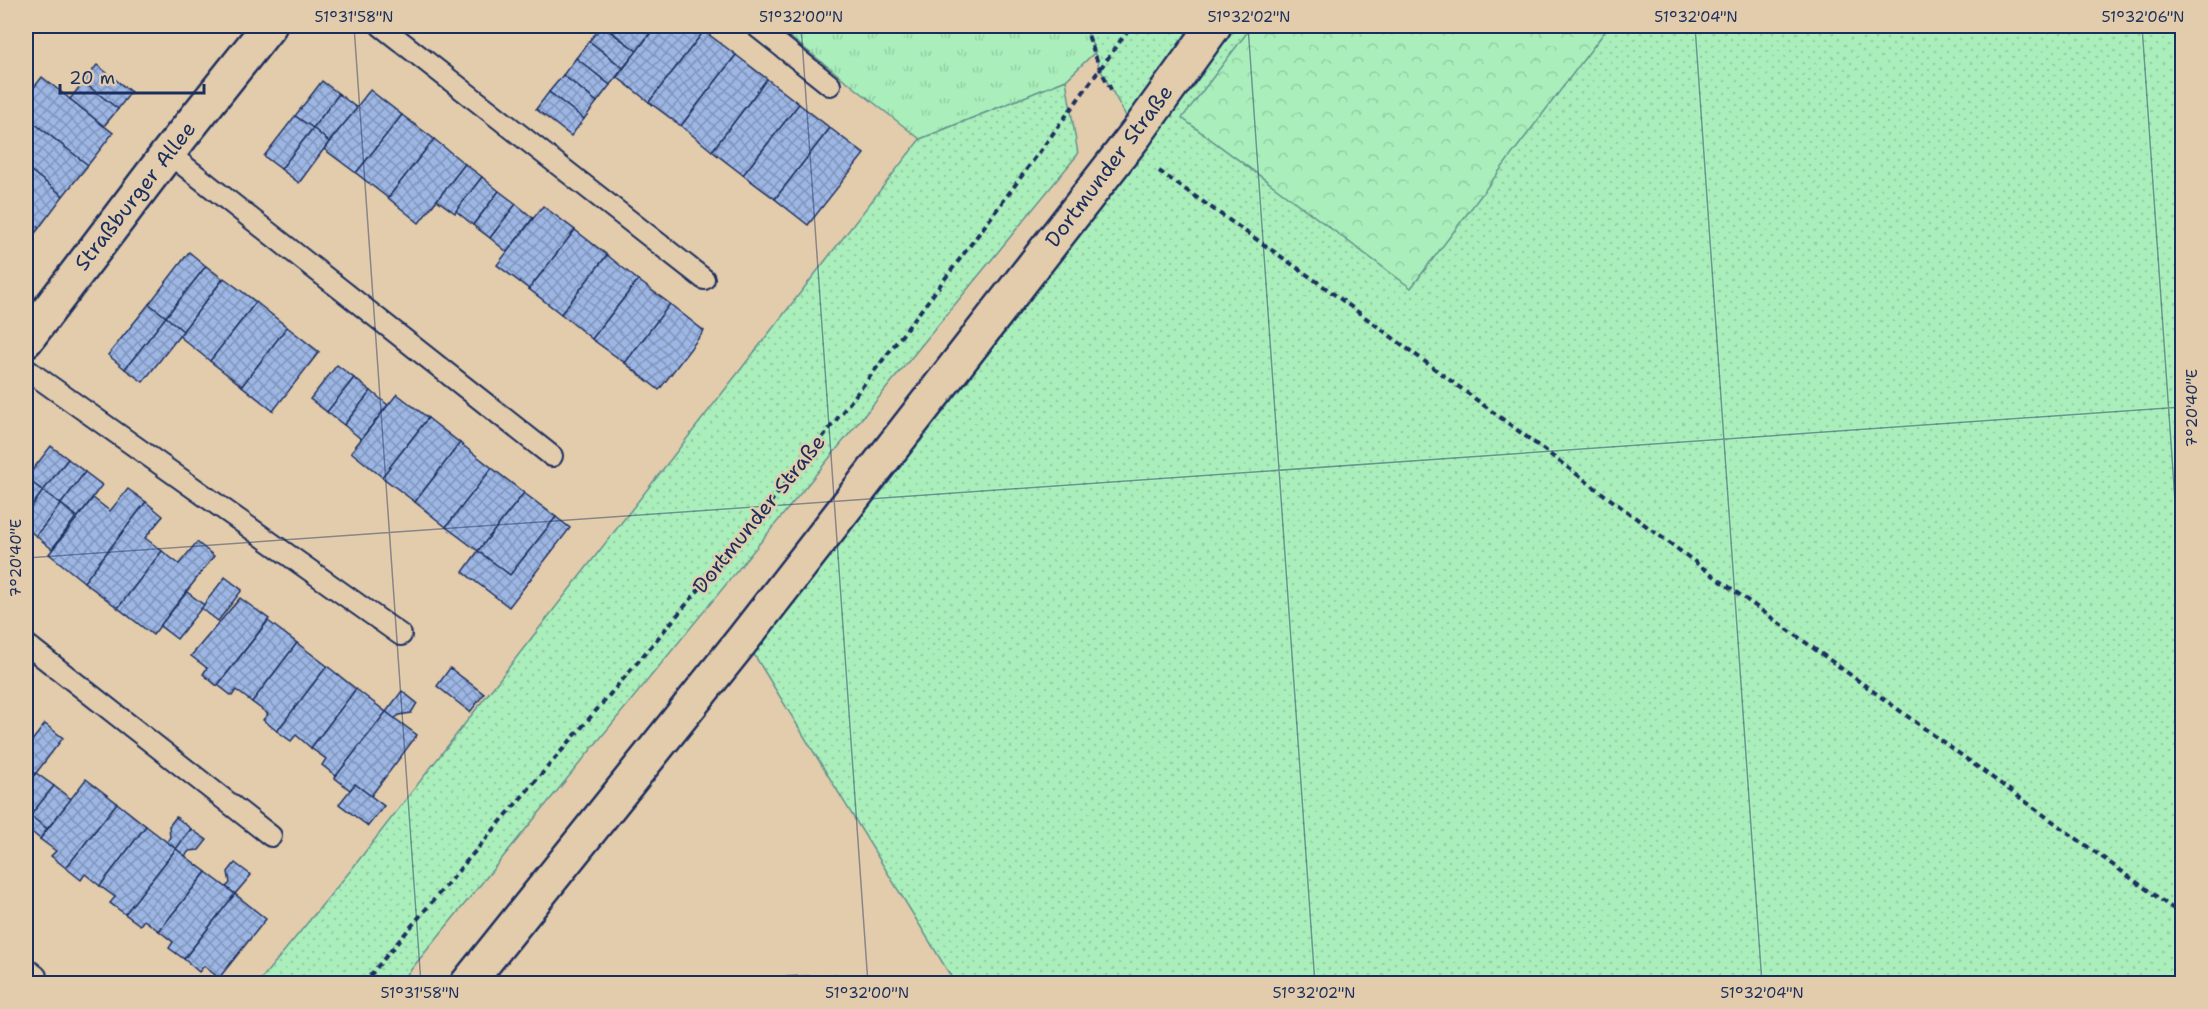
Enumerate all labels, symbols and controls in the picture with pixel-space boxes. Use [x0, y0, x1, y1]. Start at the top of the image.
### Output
text: 51°31'58"N [314, 7, 394, 27]
text: 51°32'00"N [759, 7, 843, 27]
text: 51°32'02"N [1207, 7, 1291, 27]
text: 51°32'04"N [1654, 7, 1738, 27]
text: 51°32'06"N [2102, 7, 2185, 27]
scale bar [60, 57, 204, 95]
text: 20 m [69, 66, 115, 90]
street label: Dortmunder Straße [1039, 79, 1179, 253]
street label: Straßburger Allee [68, 116, 202, 276]
text: 7°20'40"E [2182, 369, 2202, 447]
street label: Dortmunder Straße [686, 429, 832, 599]
text: 7°20'40"E [6, 519, 26, 597]
text: 51°31'58"N [380, 983, 460, 1003]
text: 51°32'00"N [825, 983, 909, 1003]
text: 51°32'02"N [1272, 983, 1356, 1003]
text: 51°32'04"N [1720, 983, 1804, 1003]

